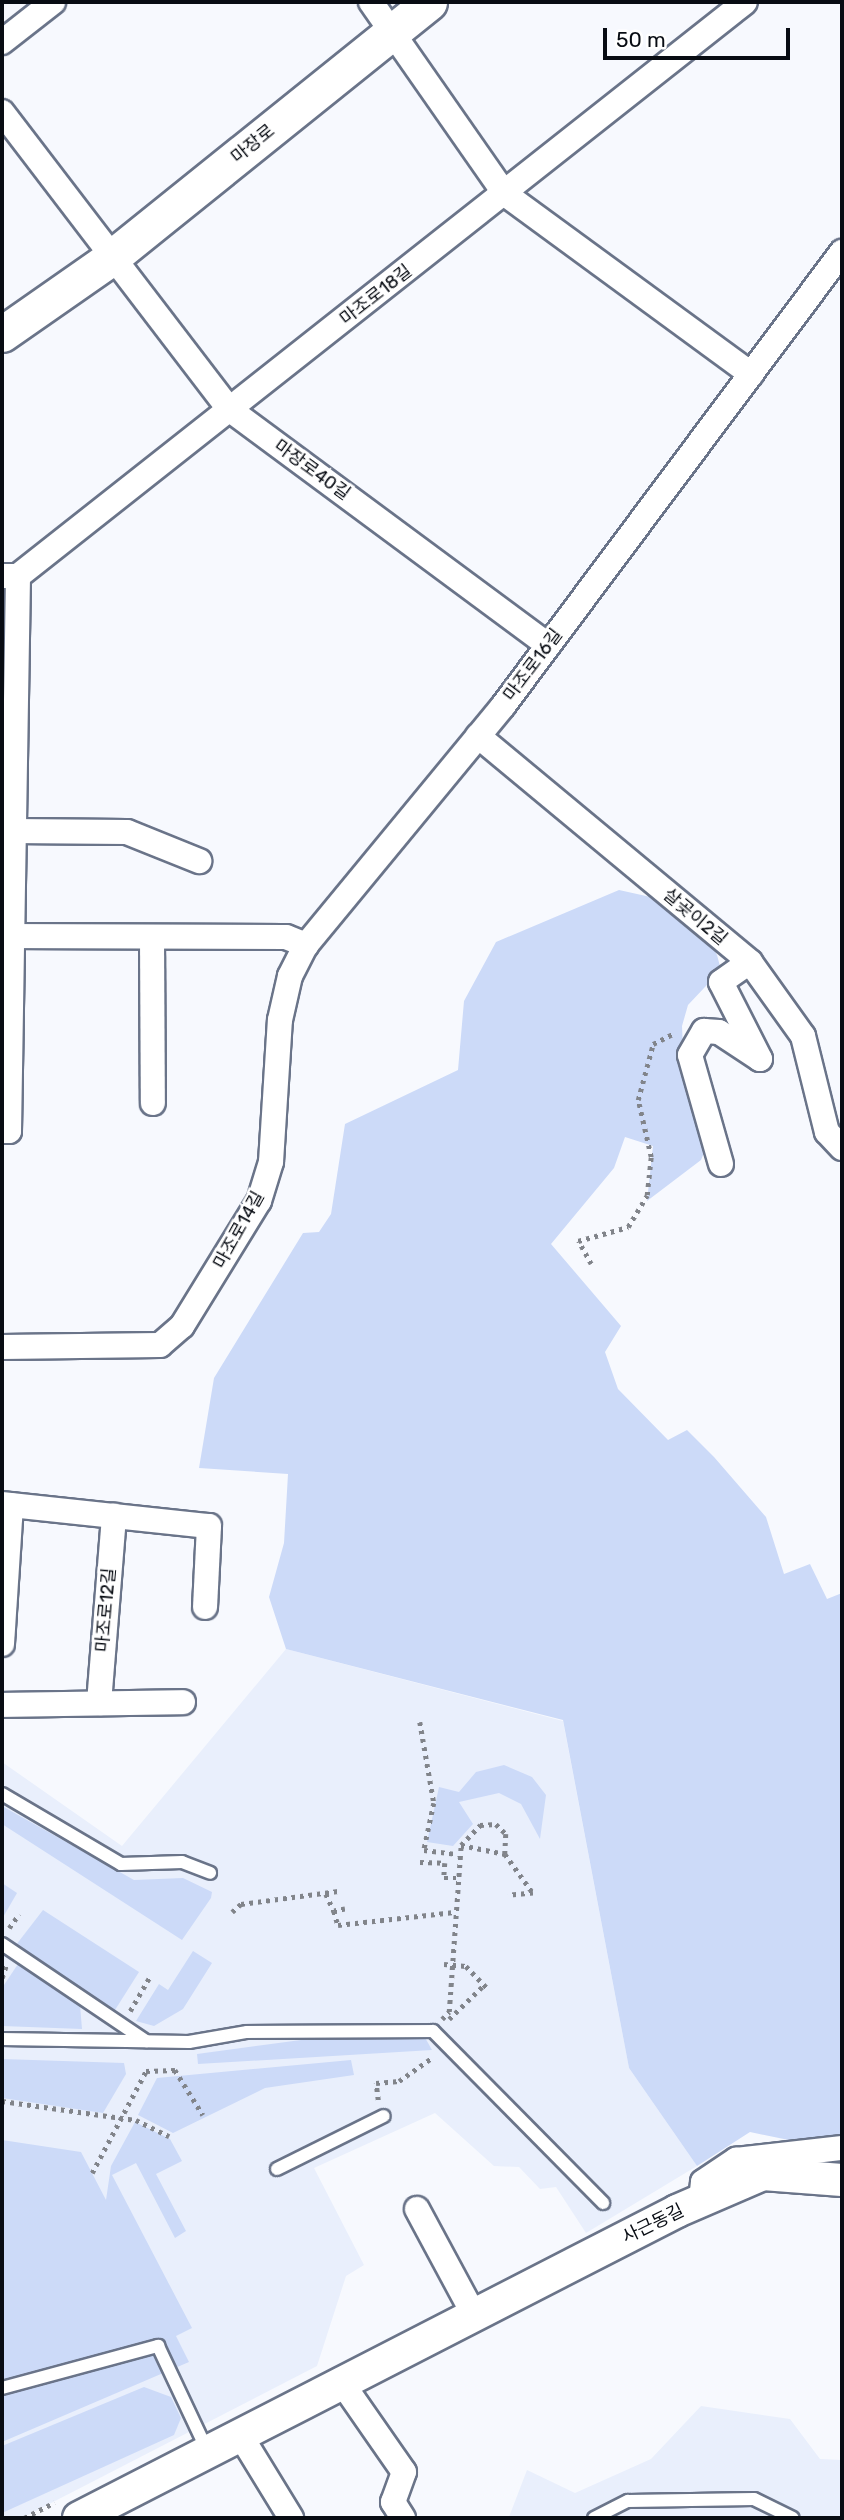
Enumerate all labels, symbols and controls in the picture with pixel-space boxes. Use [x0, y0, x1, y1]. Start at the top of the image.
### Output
scale bar [606, 14, 793, 58]
text: 50 m [616, 27, 666, 52]
street label: 마장로 [227, 120, 279, 168]
street label: 마조로18길 [336, 260, 416, 330]
street label: 마장로40길 [270, 435, 354, 505]
street label: 마조로16길 [499, 625, 567, 705]
street label: 살곶이2길 [659, 884, 731, 950]
street label: 마조로14길 [209, 1188, 269, 1272]
street label: 마조로12길 [92, 1567, 120, 1653]
street label: 사근동길 [618, 2200, 688, 2248]

